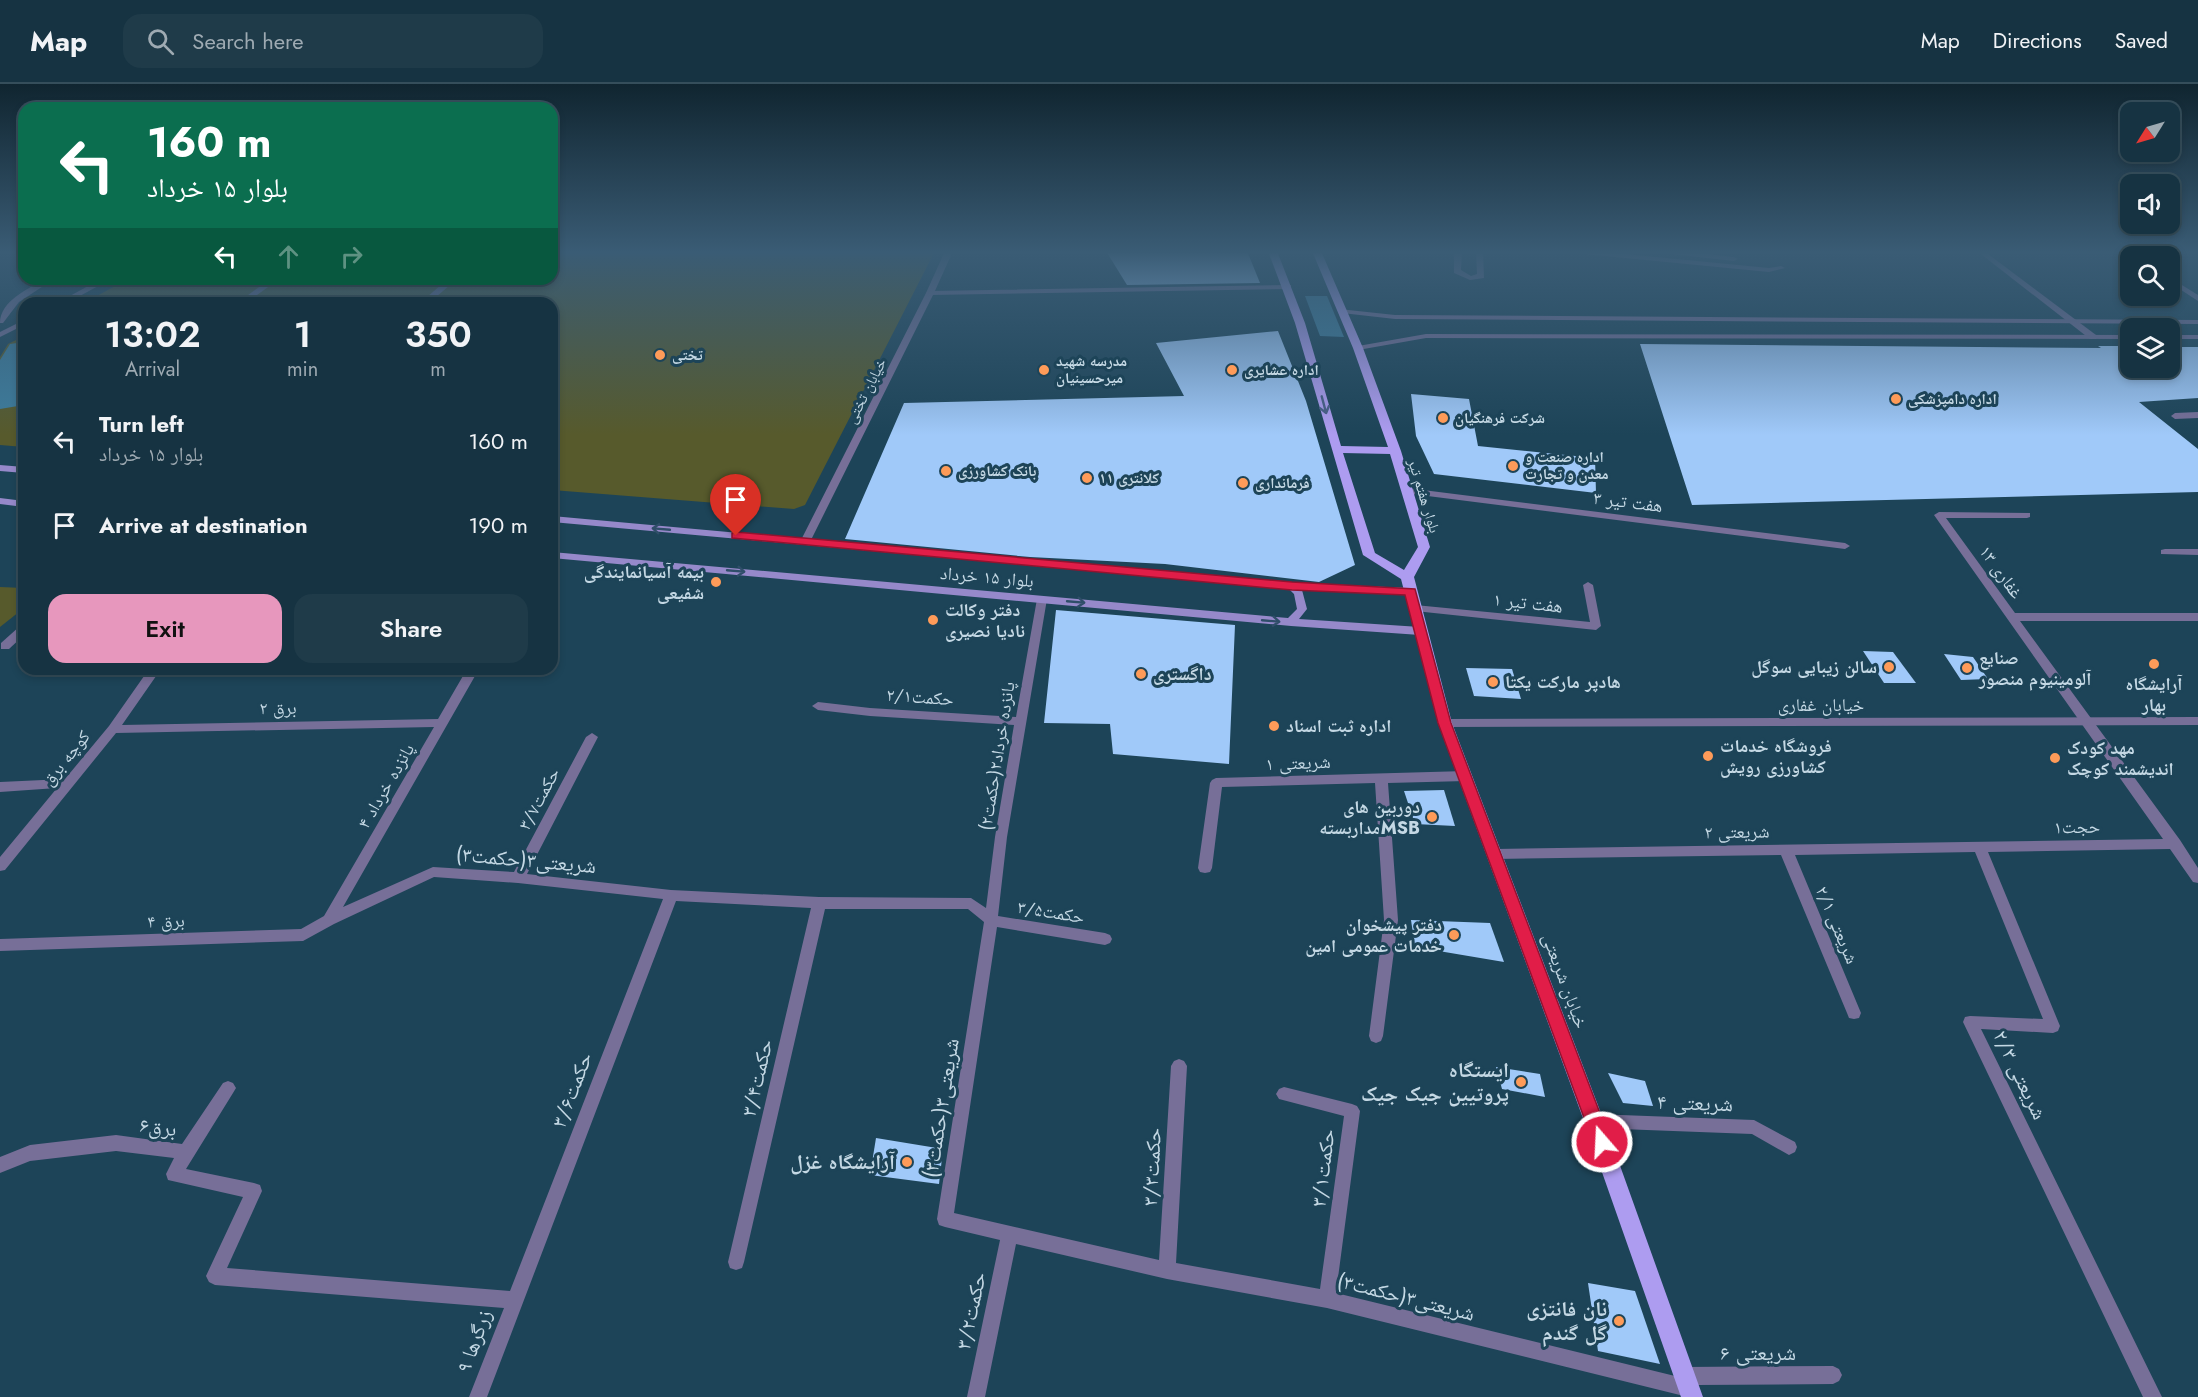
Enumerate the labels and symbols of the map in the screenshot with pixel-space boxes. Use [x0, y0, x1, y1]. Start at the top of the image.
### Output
north arrow [2120, 102, 2180, 162]
place label: تختی [672, 344, 703, 366]
marker: تختی [653, 348, 667, 362]
place label: مدرسه شهید میرحسینیان [1056, 350, 1127, 389]
street label: خیابان تختی [840, 354, 892, 428]
place label: اداره عشایری [1244, 359, 1319, 381]
marker: مدرسه شهید میرحسینیان [1037, 363, 1051, 377]
marker: اداره عشایری [1225, 363, 1239, 377]
place label: اداره دامپزشکی [1908, 388, 1997, 410]
marker: اداره دامپزشکی [1889, 392, 1903, 406]
one-way arrow [1319, 395, 1330, 414]
place label: شرکت فرهنگیان [1455, 407, 1545, 429]
marker: شرکت فرهنگیان [1436, 411, 1450, 425]
place label: اداره صنعت و معدن و تجارت [1525, 446, 1609, 485]
street label: بلوار هفتم تیر [1402, 455, 1446, 536]
marker: اداره صنعت و معدن و تجارت [1506, 459, 1520, 473]
place label: بانک کشاورزی [958, 460, 1036, 482]
marker: بانک کشاورزی [939, 464, 953, 478]
place label: کلانتری ۱۱ [1099, 467, 1160, 489]
marker: کلانتری ۱۱ [1080, 471, 1094, 485]
place label: فرمانداری [1255, 472, 1310, 494]
pin [710, 474, 761, 536]
marker: فرمانداری [1236, 476, 1250, 490]
street label: هفت تیر ۳ [1592, 485, 1664, 519]
one-way arrow [652, 523, 672, 534]
street label: غفاری ۱۳ [1973, 540, 2029, 604]
place label: بیمه آسیانمایندگی شفیعی [584, 559, 704, 606]
street label: بلوار ۱۵ خرداد [939, 560, 1035, 594]
one-way arrow [725, 566, 745, 577]
marker: بیمه آسیانمایندگی شفیعی [709, 575, 723, 589]
street label: هفت تیر ۱ [1492, 586, 1564, 620]
place label: دفتر وکالت نادیا نصیری [945, 597, 1025, 644]
one-way arrow [1066, 597, 1086, 608]
marker: دفتر وکالت نادیا نصیری [926, 613, 940, 627]
one-way arrow [1260, 615, 1280, 626]
place label: صنایع آلومینیوم منصور [1978, 645, 2091, 692]
place label: سالن زیبایی سوگل [1751, 654, 1877, 680]
marker: آرایشگاه بهار [2147, 657, 2161, 671]
marker: سالن زیبایی سوگل [1882, 660, 1896, 674]
place label: داگستری [1153, 661, 1212, 687]
marker: صنایع آلومینیوم منصور [1960, 661, 1974, 675]
marker: داگستری [1134, 667, 1148, 681]
place label: هادپر مارکت یکتا [1505, 669, 1621, 695]
place label: آرایشگاه بهار [2126, 671, 2182, 718]
marker: هادپر مارکت یکتا [1486, 675, 1500, 689]
street label: پانزده خرداد۲(حکمت۲) [972, 680, 1022, 832]
street label: حکمت۲/۱ [886, 682, 954, 712]
street label: خیابان غفاری [1778, 692, 1864, 718]
street label: برق ۲ [259, 695, 297, 721]
place label: اداره ثبت اسناد [1286, 713, 1391, 739]
marker: اداره ثبت اسناد [1267, 719, 1281, 733]
street label: کوچه برق [36, 724, 97, 791]
place label: فروشگاه خدمات کشاورزی رویش [1720, 733, 1832, 780]
place label: مهد کودک اندیشمند کوچک [2067, 735, 2174, 782]
street label: پانزده خرداد ۴ [351, 739, 421, 833]
street label: شریعتی ۱ [1265, 749, 1331, 777]
marker: فروشگاه خدمات کشاورزی رویش [1701, 749, 1715, 763]
marker: مهد کودک اندیشمند کوچک [2048, 751, 2062, 765]
street label: حکمت۳/۷ [512, 763, 566, 835]
place label: دوربین های مداربستهMSB [1319, 794, 1420, 841]
marker: دوربین های مداربستهMSB [1425, 810, 1439, 824]
street label: حجت۱ [2054, 814, 2100, 840]
street label: شریعتی ۲ [1704, 818, 1770, 846]
street label: شریعتی۳(حکمت۳) [454, 839, 598, 881]
street label: شریعتی ۲/۱ [1809, 882, 1865, 968]
street label: حکمت۳/۵ [1016, 894, 1086, 930]
street label: برق ۴ [147, 907, 185, 935]
place label: دفتر پیشخوان خدمات عمومی امین [1305, 912, 1442, 959]
marker: دفتر پیشخوان خدمات عمومی امین [1447, 928, 1461, 942]
street label: خیابان شریعتی [1536, 930, 1594, 1032]
street label: شریعتی ۲/۳ [1985, 1025, 2055, 1125]
street label: حکمت۳/۴ [734, 1036, 780, 1120]
street label: شریعتی۳(حکمت۳) [915, 1036, 967, 1180]
street label: حکمت۳/۶ [544, 1048, 600, 1132]
place label: ایستگاه پروتیین جیک جیک [1361, 1055, 1509, 1109]
marker: ایستگاه پروتیین جیک جیک [1514, 1075, 1528, 1089]
street label: شریعتی ۴ [1657, 1087, 1733, 1119]
street label: برق۶ [138, 1110, 178, 1144]
position arrow [1570, 1110, 1634, 1174]
street label: حکمت۳/۳ [1135, 1127, 1169, 1207]
street label: حکمت۳/۱ [1303, 1127, 1343, 1209]
place label: آرایشگاه غزل [790, 1147, 895, 1177]
marker: آرایشگاه غزل [900, 1155, 914, 1169]
street label: شریعتی۳(حکمت۳) [1334, 1265, 1478, 1329]
street label: حکمت۳/۲ [948, 1269, 994, 1353]
place label: نان فانتزی گل گندم [1526, 1294, 1607, 1348]
street label: زرگرها ۹ [449, 1305, 499, 1377]
marker: نان فانتزی گل گندم [1612, 1314, 1626, 1328]
street label: شریعتی ۶ [1720, 1338, 1796, 1368]

